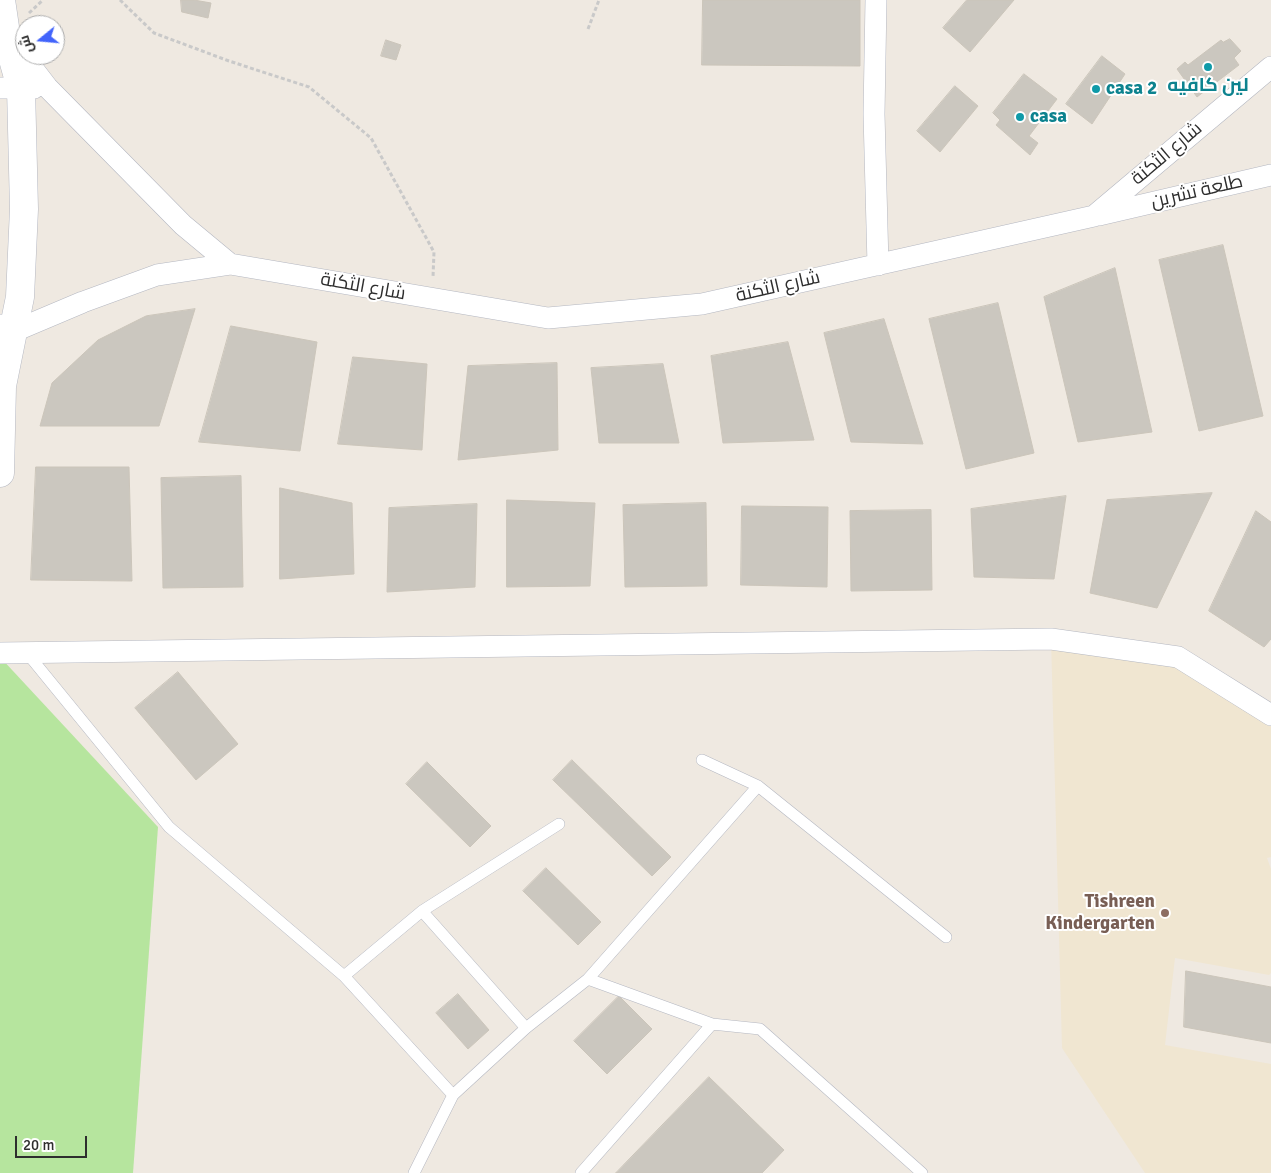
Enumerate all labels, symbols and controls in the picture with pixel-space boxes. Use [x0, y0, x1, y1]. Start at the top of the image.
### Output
north arrow [15, 15, 65, 65]
text: ش [15, 33, 37, 55]
marker: لين كافيه [1202, 61, 1214, 73]
place label: لين كافيه [1167, 75, 1249, 97]
place label: casa 2 [1106, 78, 1157, 100]
marker: casa 2 [1090, 83, 1102, 95]
place label: casa [1030, 106, 1067, 128]
marker: casa [1014, 111, 1026, 123]
street label: شارع الثكنة [1127, 118, 1207, 190]
street label: طلعة تشرين [1149, 170, 1245, 214]
street label: شارع الثكنة [734, 266, 822, 308]
street label: شارع الثكنة [319, 268, 407, 306]
place label: Tishreen Kindergarten [1045, 891, 1155, 935]
marker: Tishreen Kindergarten [1159, 907, 1171, 919]
scale bar [18, 1126, 90, 1158]
text: 20 m [23, 1136, 54, 1154]

